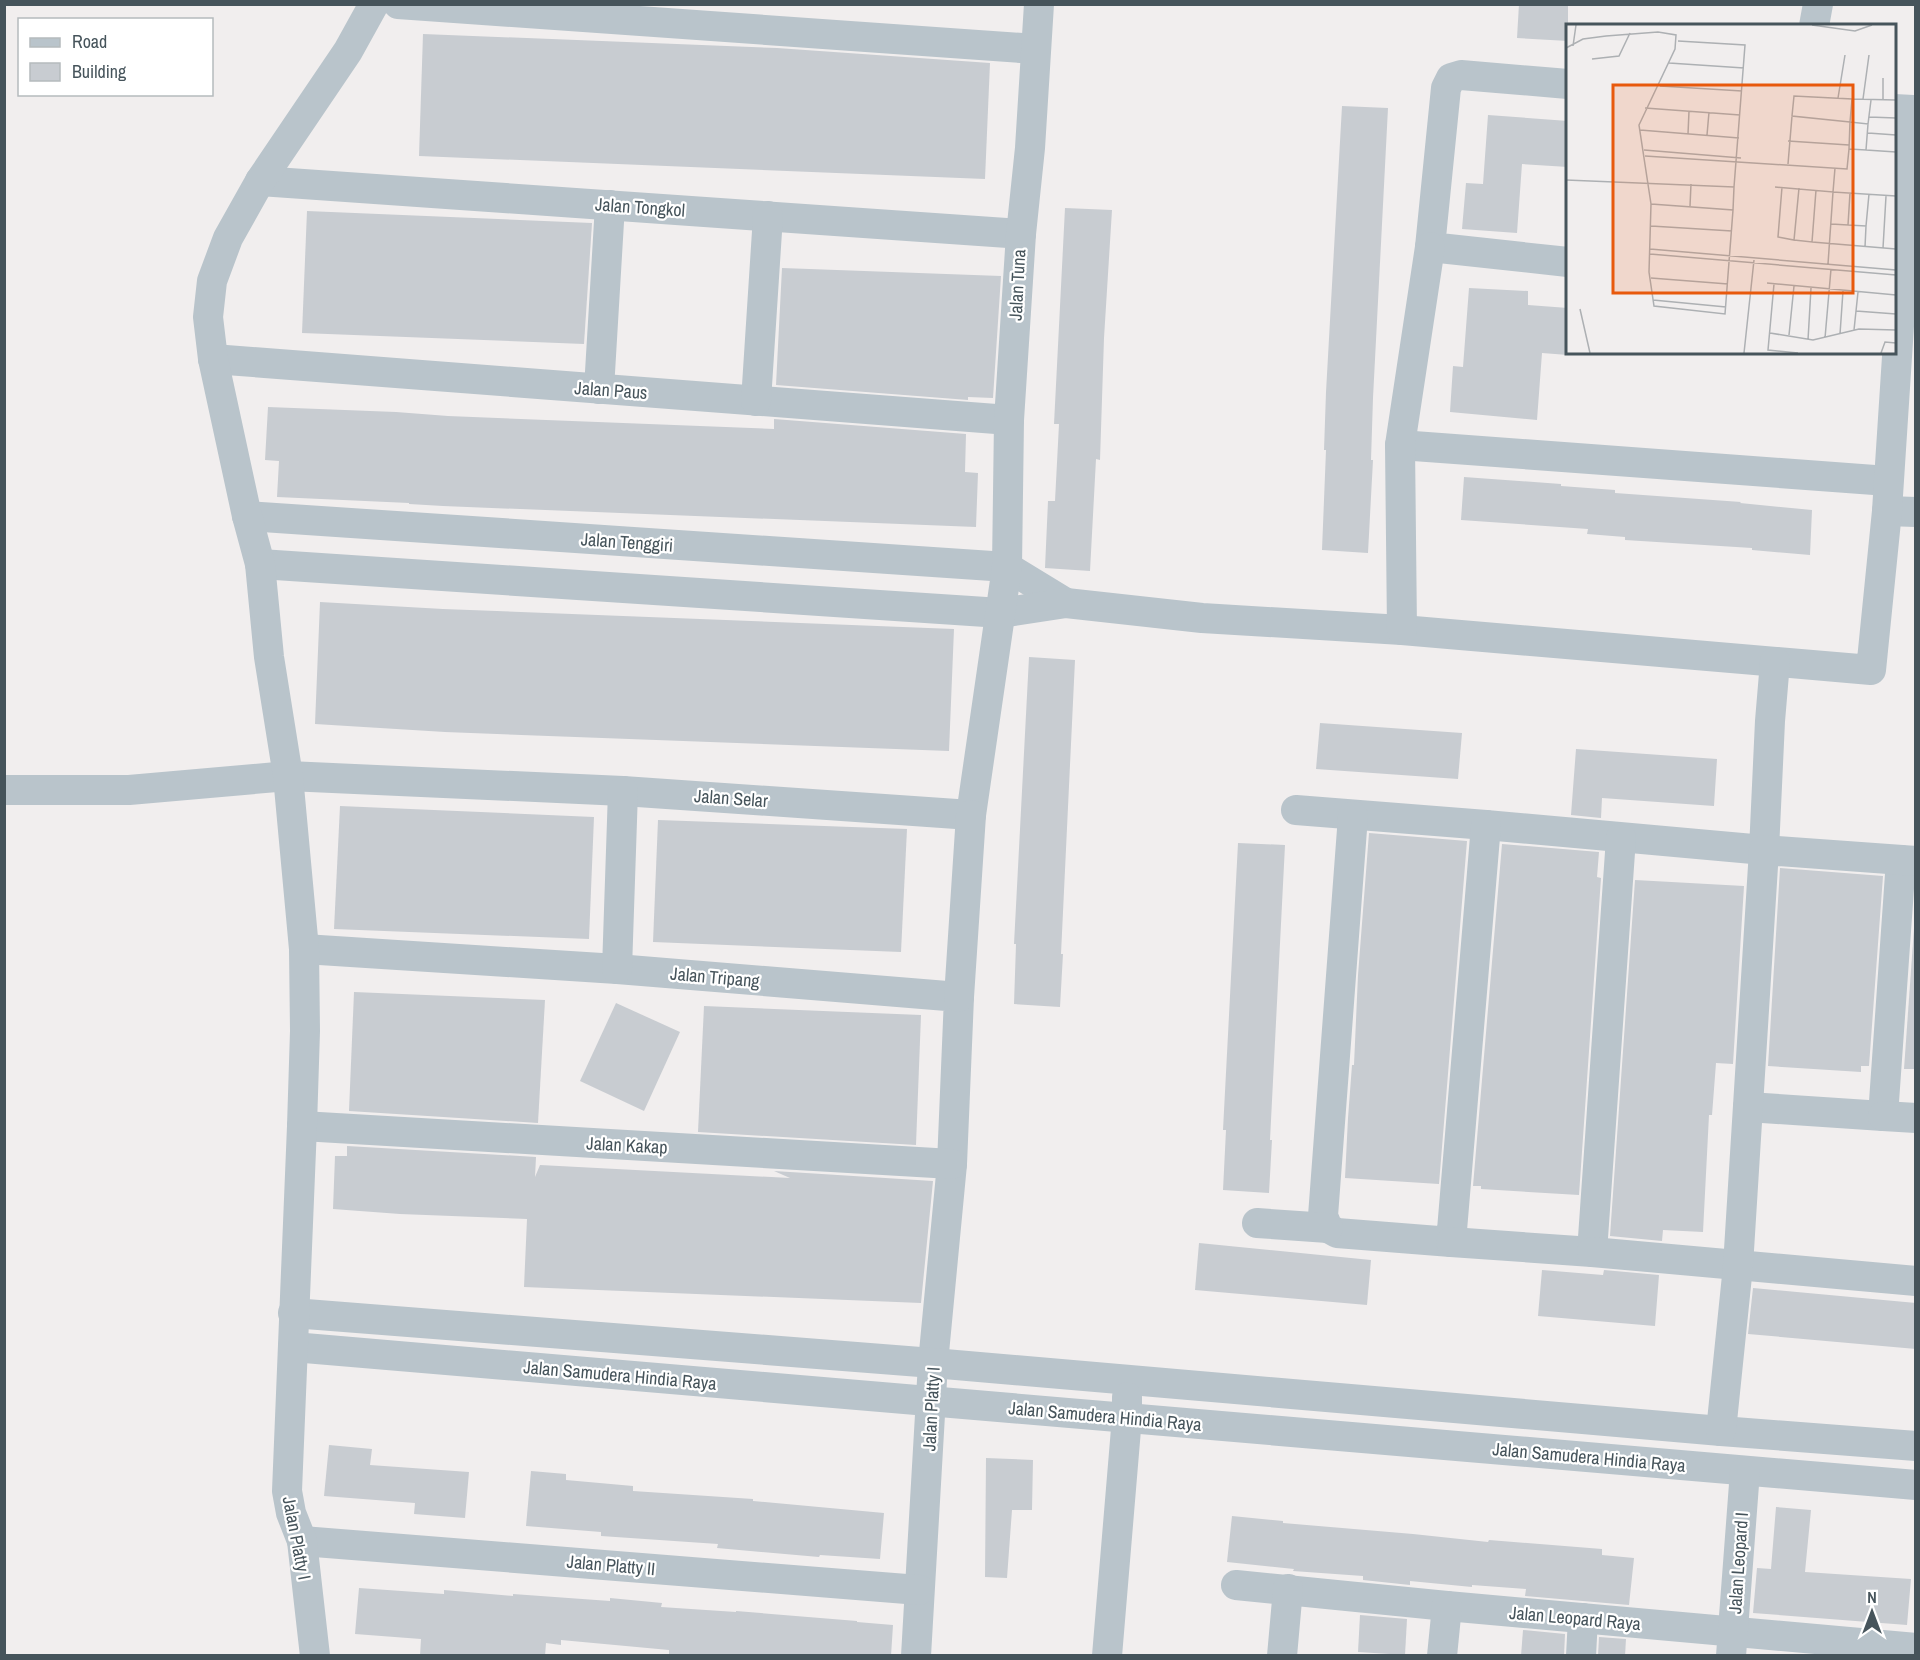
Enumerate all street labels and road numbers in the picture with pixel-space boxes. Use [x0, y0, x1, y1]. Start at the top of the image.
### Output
street label: Jalan Tongkol [594, 191, 686, 223]
street label: Jalan Tuna [1003, 249, 1031, 321]
street label: Jalan Paus [574, 375, 648, 405]
street label: Jalan Tenggiri [580, 526, 674, 558]
street label: Jalan Selar [693, 783, 769, 813]
street label: Jalan Tripang [669, 961, 761, 993]
street label: Jalan Kakap [586, 1130, 668, 1160]
street label: Jalan Samudera Hindia Raya [522, 1354, 718, 1396]
street label: Jalan Platty I [916, 1366, 946, 1452]
street label: Jalan Samudera Hindia Raya [1007, 1395, 1203, 1437]
street label: Jalan Samudera Hindia Raya [1491, 1436, 1687, 1478]
street label: Jalan Platty I [277, 1494, 317, 1582]
street label: Jalan Leopard I [1722, 1511, 1754, 1615]
street label: Jalan Platty II [566, 1549, 656, 1581]
street label: Jalan Leopard Raya [1508, 1600, 1642, 1636]

